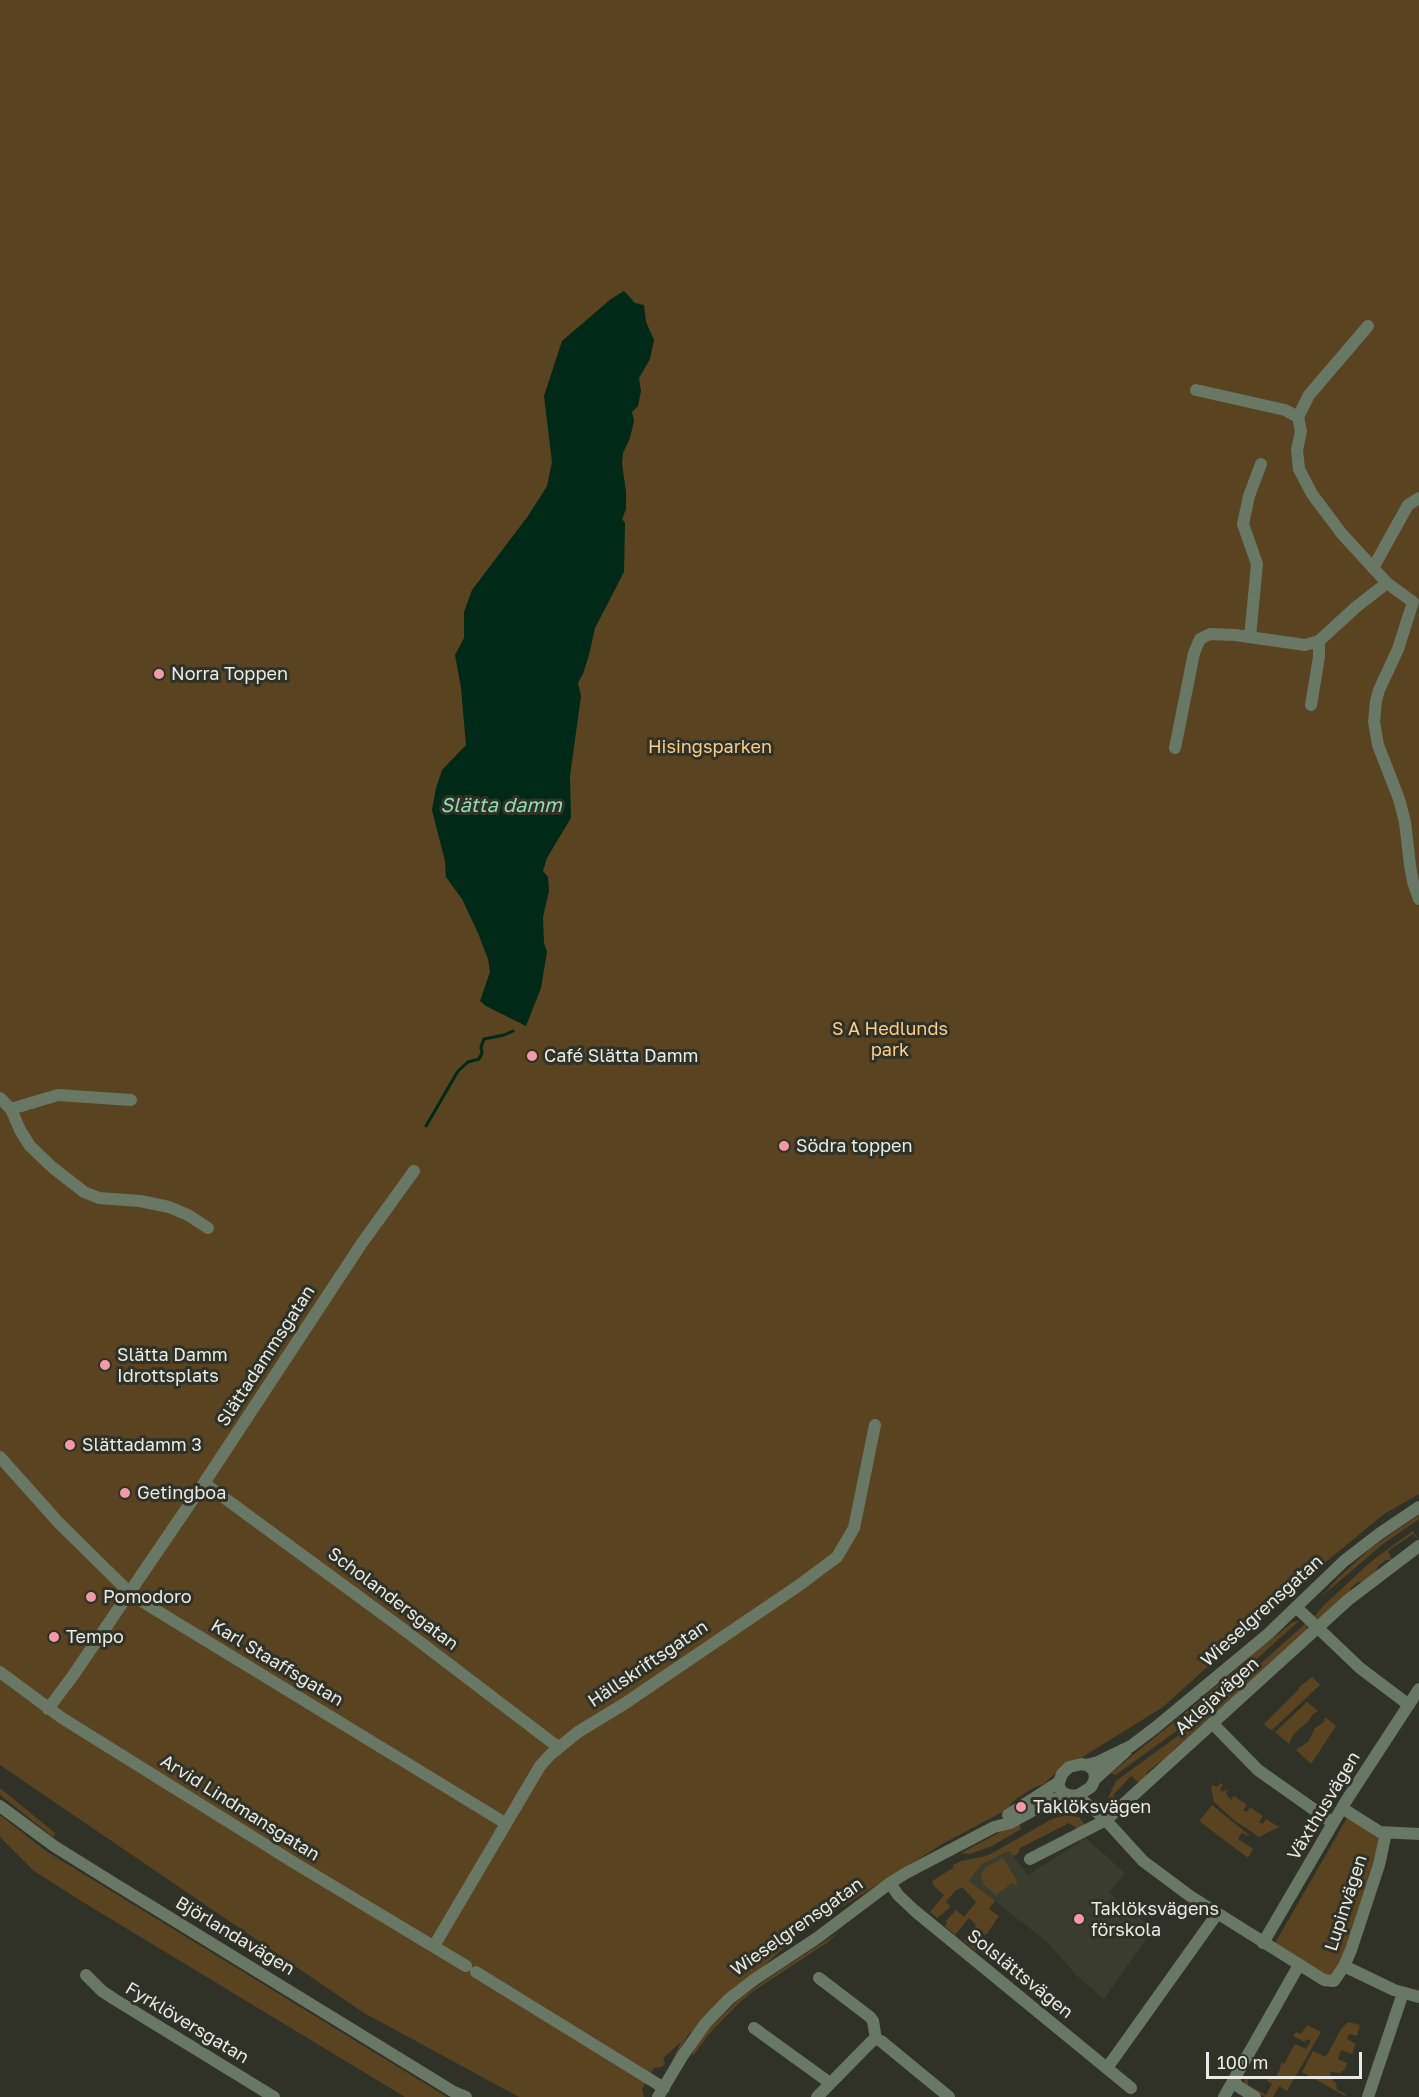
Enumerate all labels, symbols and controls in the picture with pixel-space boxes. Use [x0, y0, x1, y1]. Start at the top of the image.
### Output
place label: Norra Toppen [171, 663, 288, 685]
marker: Norra Toppen [152, 667, 166, 681]
park label: Hisingsparken [648, 736, 772, 758]
water label: Slätta damm [440, 794, 562, 818]
park label: S A Hedlunds park [832, 1018, 948, 1060]
place label: Café Slätta Damm [544, 1045, 699, 1067]
marker: Café Slätta Damm [525, 1049, 539, 1063]
place label: Södra toppen [796, 1135, 913, 1157]
marker: Södra toppen [777, 1139, 791, 1153]
street label: Slättadammsgatan [212, 1281, 320, 1431]
place label: Slätta Damm Idrottsplats [117, 1344, 228, 1386]
marker: Slätta Damm Idrottsplats [98, 1358, 112, 1372]
place label: Slättadamm 3 [82, 1434, 202, 1456]
marker: Slättadamm 3 [63, 1438, 77, 1452]
place label: Getingboa [137, 1482, 226, 1504]
marker: Getingboa [118, 1486, 132, 1500]
street label: Scholandersgatan [324, 1543, 462, 1655]
street label: Wieselgrensgatan [1197, 1551, 1327, 1671]
place label: Pomodoro [103, 1586, 192, 1608]
marker: Pomodoro [84, 1590, 98, 1604]
street label: Karl Staaffsgatan [207, 1615, 347, 1711]
street label: Hällskriftsgatan [584, 1616, 712, 1712]
place label: Tempo [66, 1626, 124, 1648]
marker: Tempo [47, 1630, 61, 1644]
street label: Aklejavägen [1171, 1653, 1263, 1739]
street label: Växthusvägen [1283, 1748, 1365, 1864]
street label: Arvid Lindmansgatan [156, 1750, 324, 1866]
place label: Taklöksvägen [1033, 1796, 1151, 1818]
marker: Taklöksvägen [1014, 1800, 1028, 1814]
street label: Lupinvägen [1320, 1852, 1372, 1954]
street label: Wieselgrensgatan [727, 1873, 867, 1981]
street label: Björlandavägen [172, 1892, 298, 1980]
place label: Taklöksvägens förskola [1091, 1898, 1219, 1940]
marker: Taklöksvägens förskola [1072, 1912, 1086, 1926]
street label: Solslättsvägen [963, 1925, 1077, 2023]
street label: Fyrklöversgatan [121, 1978, 253, 2068]
scale bar [1209, 2040, 1365, 2078]
text: 100 m [1217, 2051, 1268, 2073]

